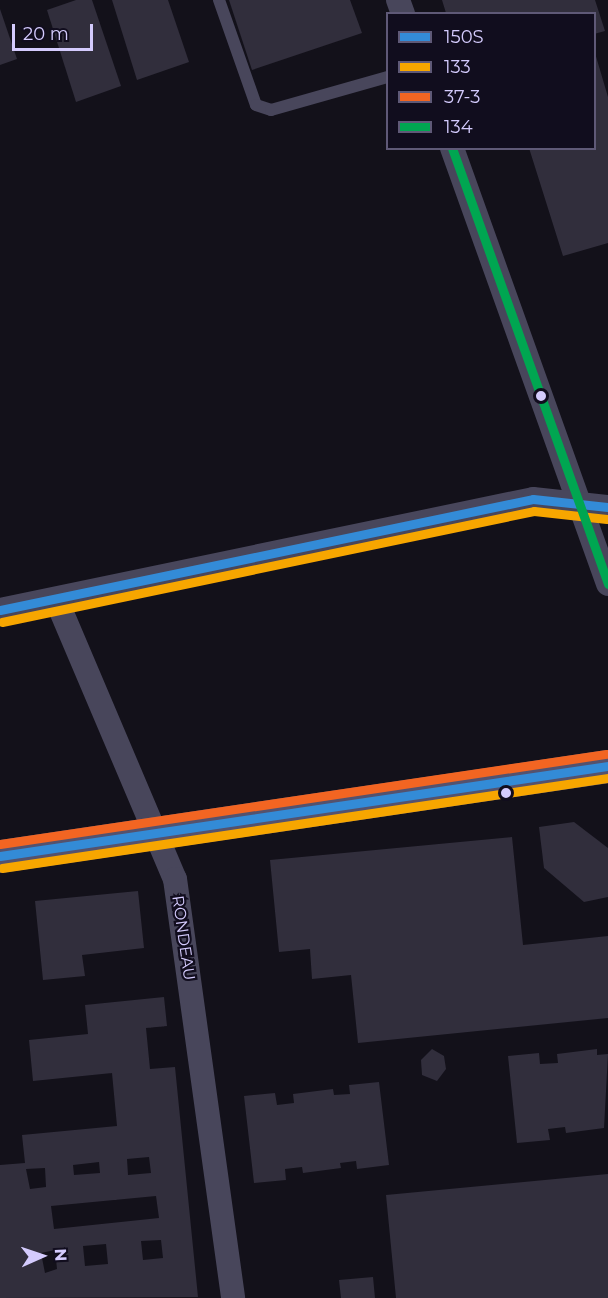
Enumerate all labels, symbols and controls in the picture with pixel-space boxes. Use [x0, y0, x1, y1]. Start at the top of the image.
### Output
scale bar [15, 12, 96, 50]
legend [386, 12, 596, 150]
text: 20 m [23, 23, 69, 45]
text: 150S [444, 26, 484, 48]
text: 133 [444, 56, 471, 78]
text: 37-3 [444, 86, 480, 108]
text: 134 [444, 116, 473, 138]
unlabelled marker [535, 390, 547, 402]
unlabelled marker [500, 787, 512, 799]
street label: RONDEAU [168, 894, 198, 982]
north arrow [12, 1226, 72, 1286]
text: N [51, 1248, 70, 1262]

